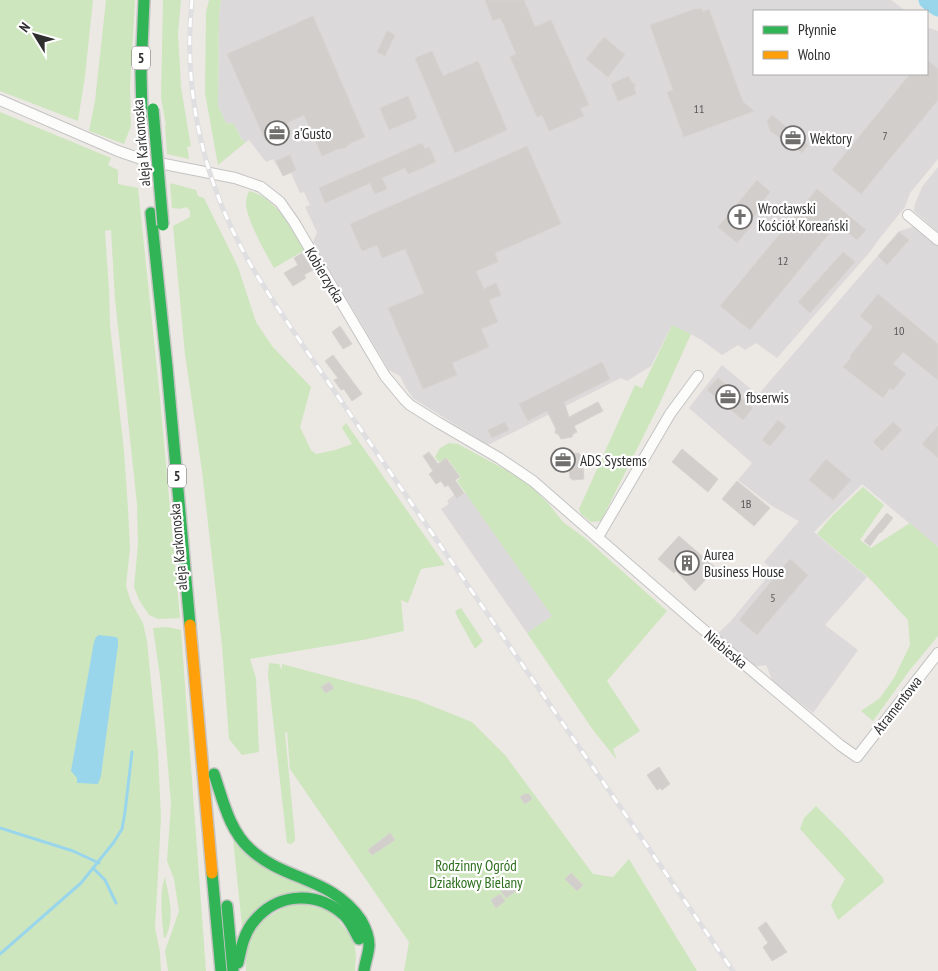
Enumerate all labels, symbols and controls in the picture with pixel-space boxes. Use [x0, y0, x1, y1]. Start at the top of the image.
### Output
north arrow [10, 10, 60, 60]
legend [753, 10, 928, 75]
text: N [15, 19, 34, 36]
text: Płynnie [798, 20, 837, 39]
text: Wolno [798, 45, 831, 64]
road number: 5 [132, 46, 150, 70]
street label: aleja Karkonoska [128, 99, 154, 187]
house number: 11 [694, 101, 704, 116]
office icon: a'Gusto [264, 120, 290, 146]
place label: a'Gusto [294, 124, 332, 143]
office icon: Wektory [780, 125, 806, 151]
house number: 7 [882, 128, 888, 143]
place label: Wektory [810, 129, 852, 148]
place label: Wrocławski Kościół Koreański [758, 199, 848, 235]
church icon: Wrocławski Kościół Koreański [727, 204, 753, 230]
street label: Kobierzycka [301, 244, 349, 306]
house number: 12 [778, 253, 788, 268]
house number: 10 [894, 323, 904, 338]
office icon: fbserwis [715, 384, 741, 410]
place label: fbserwis [746, 388, 789, 407]
office icon: ADS Systems [550, 447, 576, 473]
place label: ADS Systems [580, 451, 647, 470]
road number: 5 [168, 464, 186, 488]
house number: 1B [740, 496, 752, 511]
street label: aleja Karkonoska [165, 503, 191, 591]
place label: Aurea Business House [704, 545, 784, 581]
building icon: Aurea Business House [674, 550, 700, 576]
house number: 5 [770, 590, 776, 605]
street label: Niebieska [701, 626, 751, 672]
street label: Atramentowa [868, 672, 926, 738]
park label: Rodzinny Ogród Działkowy Bielany [429, 856, 523, 892]

